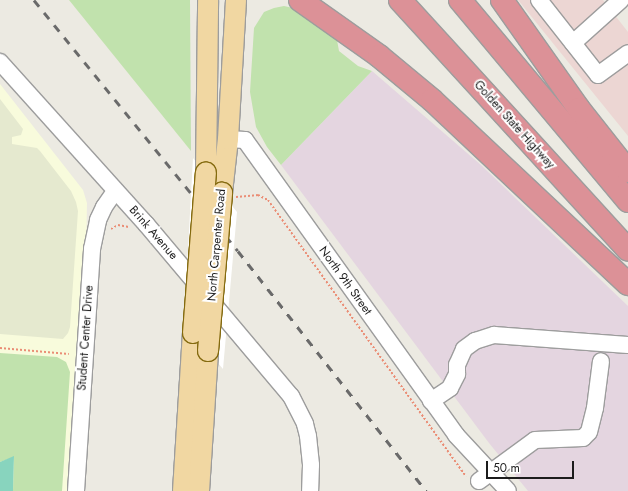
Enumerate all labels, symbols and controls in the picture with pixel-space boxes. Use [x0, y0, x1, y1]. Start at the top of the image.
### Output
street label: Golden State Highway [471, 78, 557, 172]
street label: North Carpenter Road [205, 188, 229, 302]
street label: Brink Avenue [126, 203, 180, 263]
street label: North 9th Street [315, 244, 375, 318]
street label: Student Center Drive [75, 285, 97, 391]
scale bar [488, 453, 576, 479]
text: 50 m [493, 459, 520, 477]

